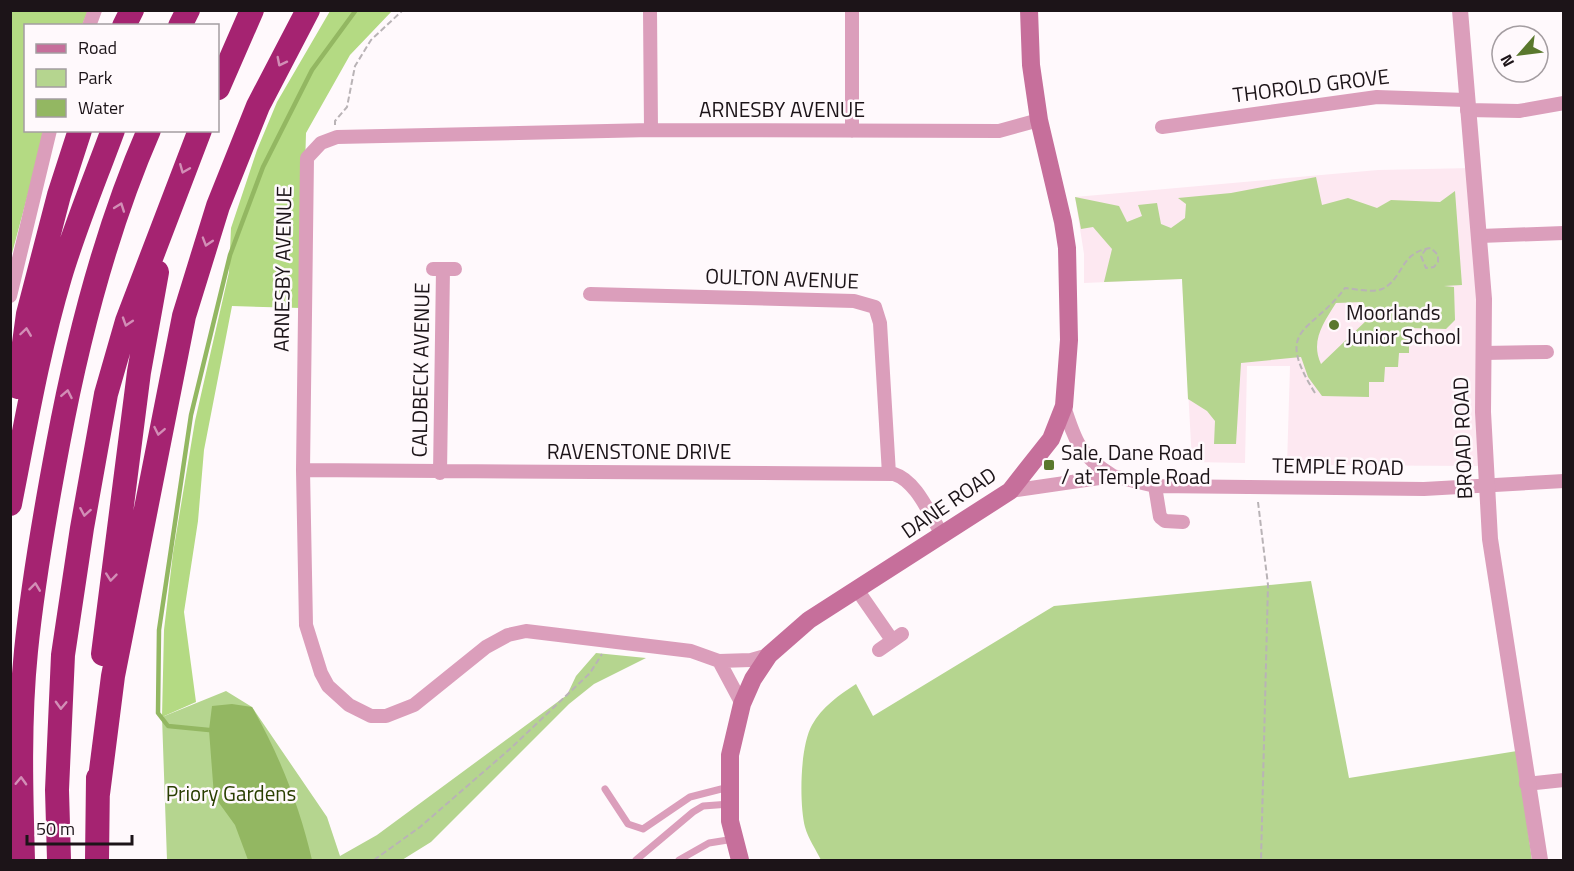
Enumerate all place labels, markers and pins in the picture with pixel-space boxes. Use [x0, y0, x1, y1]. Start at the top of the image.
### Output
place label: Moorlands Junior School [1346, 296, 1461, 352]
marker: Moorlands Junior School [1327, 318, 1341, 332]
place label: Sale, Dane Road / at Temple Road [1061, 436, 1211, 492]
marker: Sale, Dane Road / at Temple Road [1042, 458, 1056, 472]

